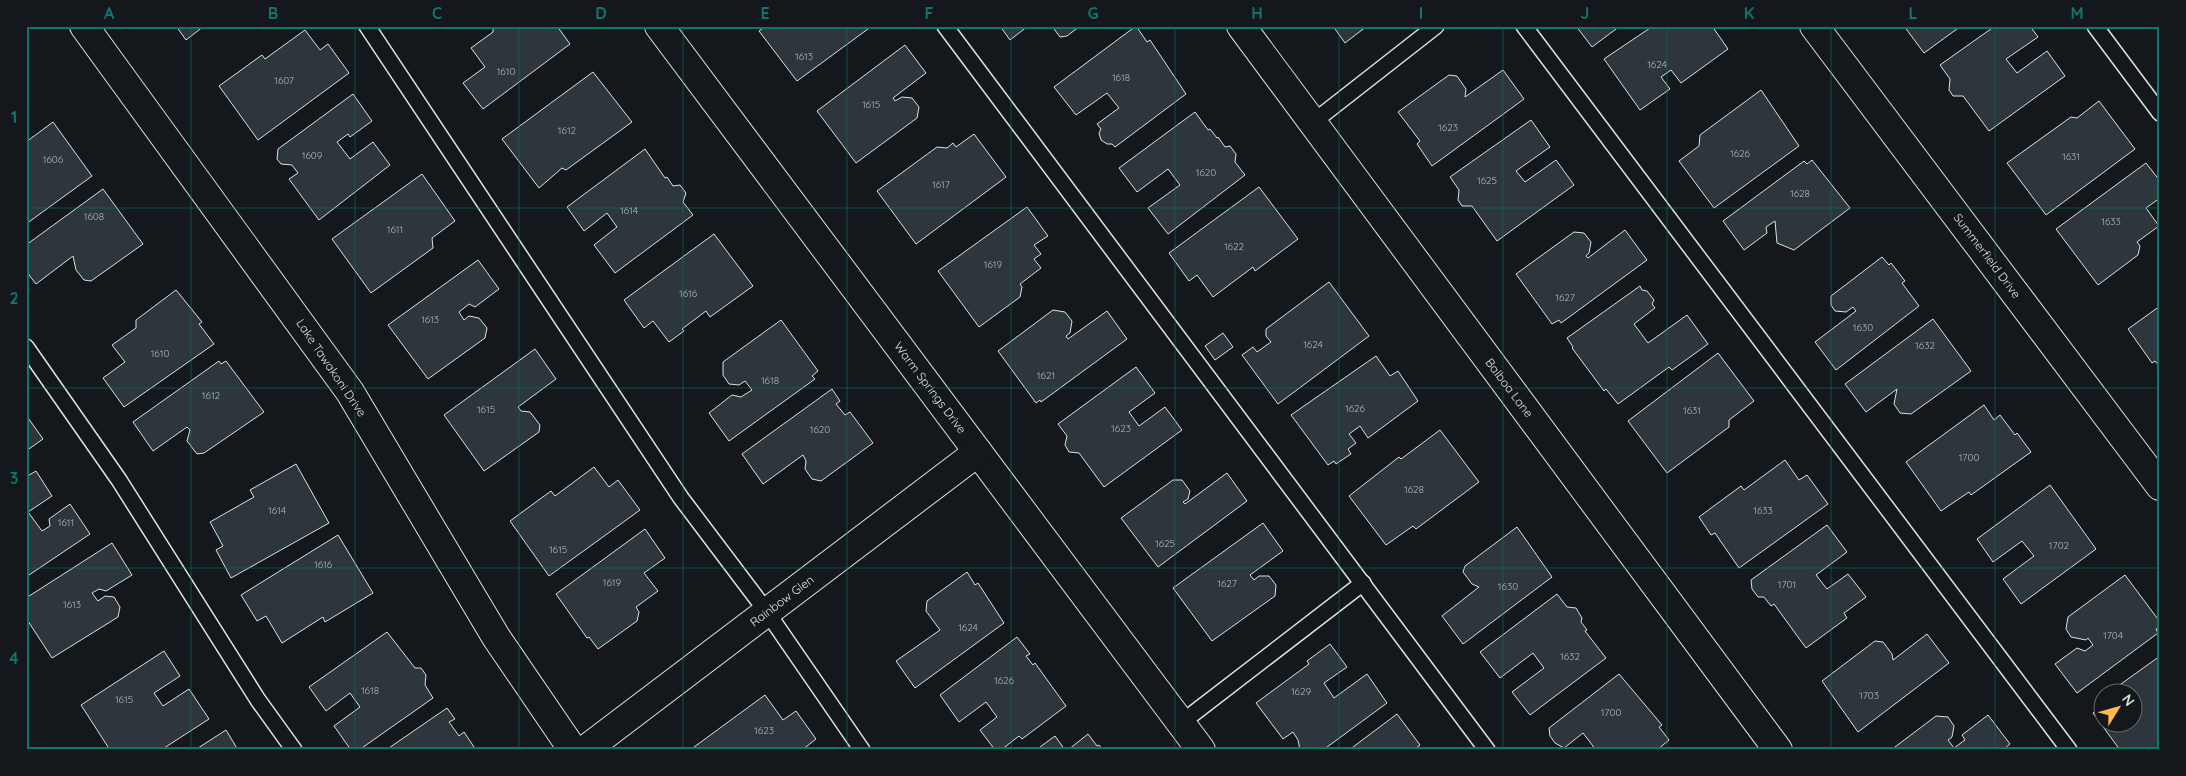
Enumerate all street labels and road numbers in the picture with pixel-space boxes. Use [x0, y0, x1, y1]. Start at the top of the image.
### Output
street label: Summerfield Drive [1951, 210, 2024, 301]
street label: Lake Tawakoni Drive [293, 316, 370, 420]
street label: Warm Springs Drive [891, 339, 970, 437]
street label: Balboa Lane [1482, 355, 1537, 420]
street label: Rainbow Glen [747, 572, 817, 630]

